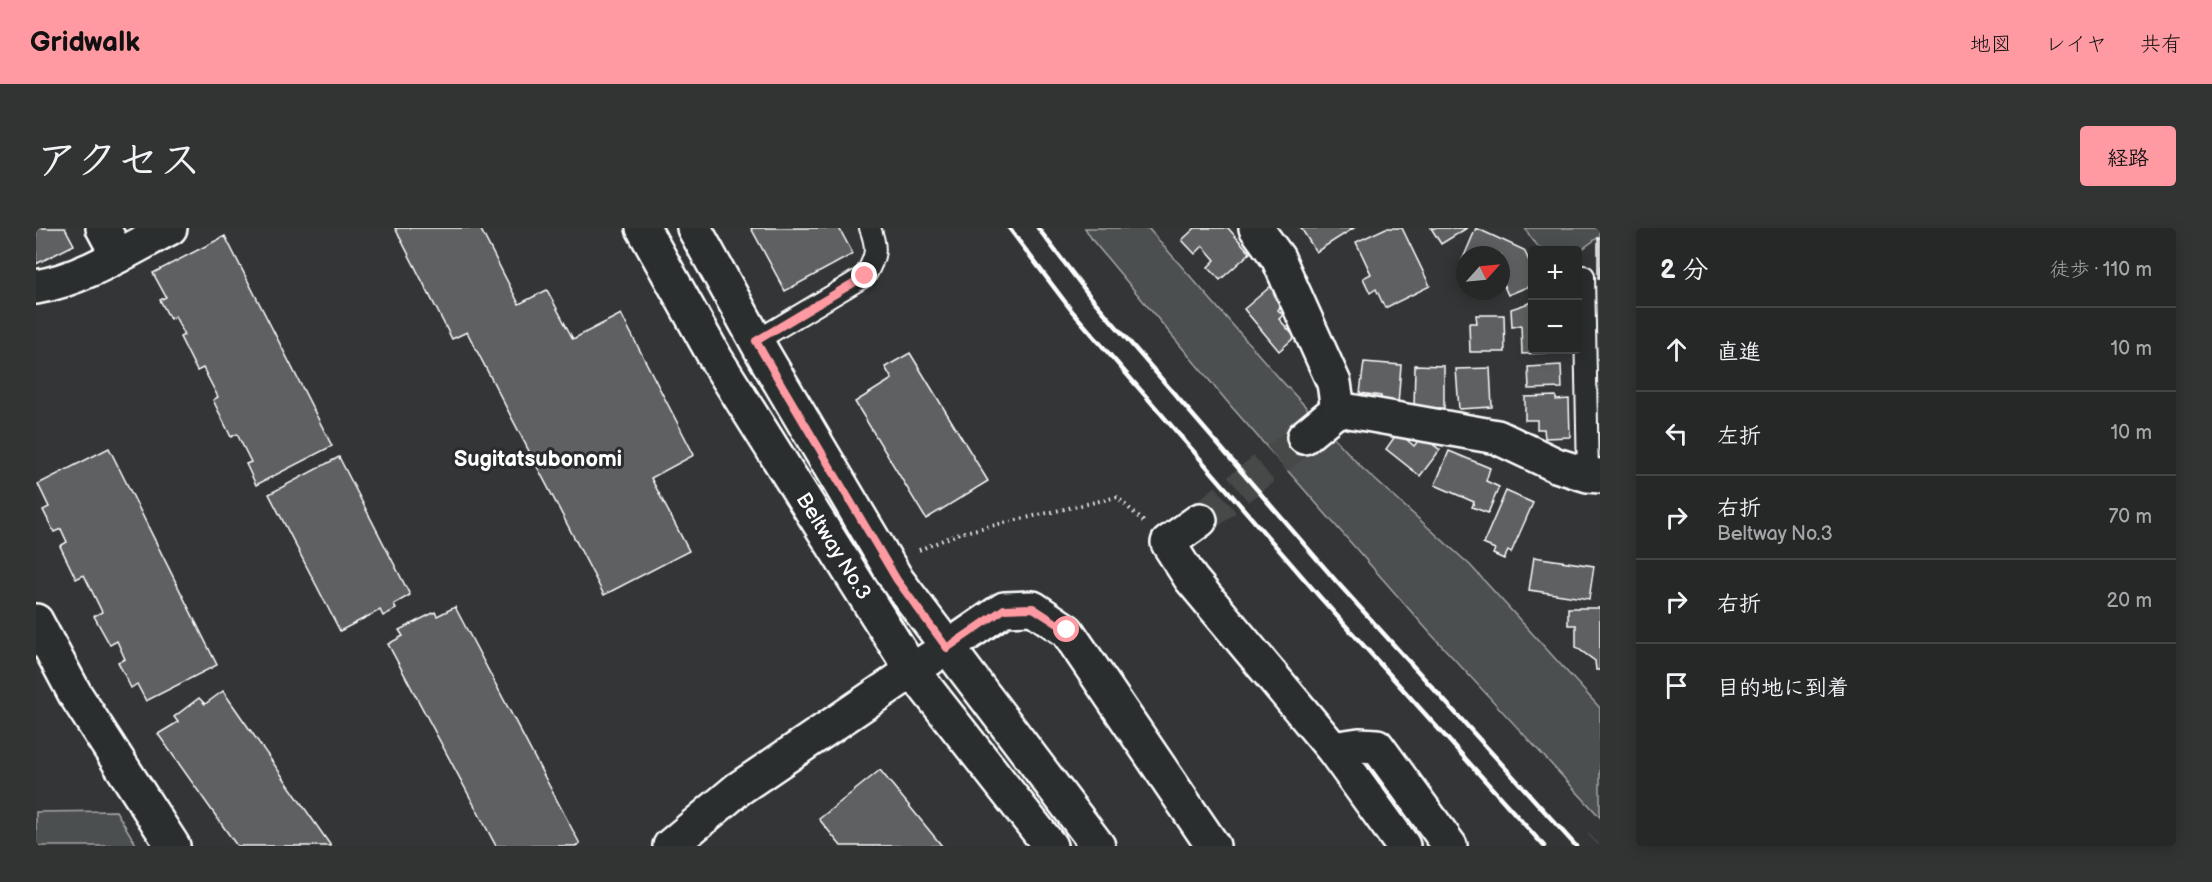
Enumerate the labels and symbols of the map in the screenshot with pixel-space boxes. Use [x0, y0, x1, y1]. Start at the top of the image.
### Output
north arrow [1456, 246, 1510, 300]
route end [851, 262, 877, 288]
district label: Sugitatsubonomi [454, 446, 622, 473]
street label: Beltway No.3 [791, 488, 876, 604]
route start [1053, 616, 1079, 642]

